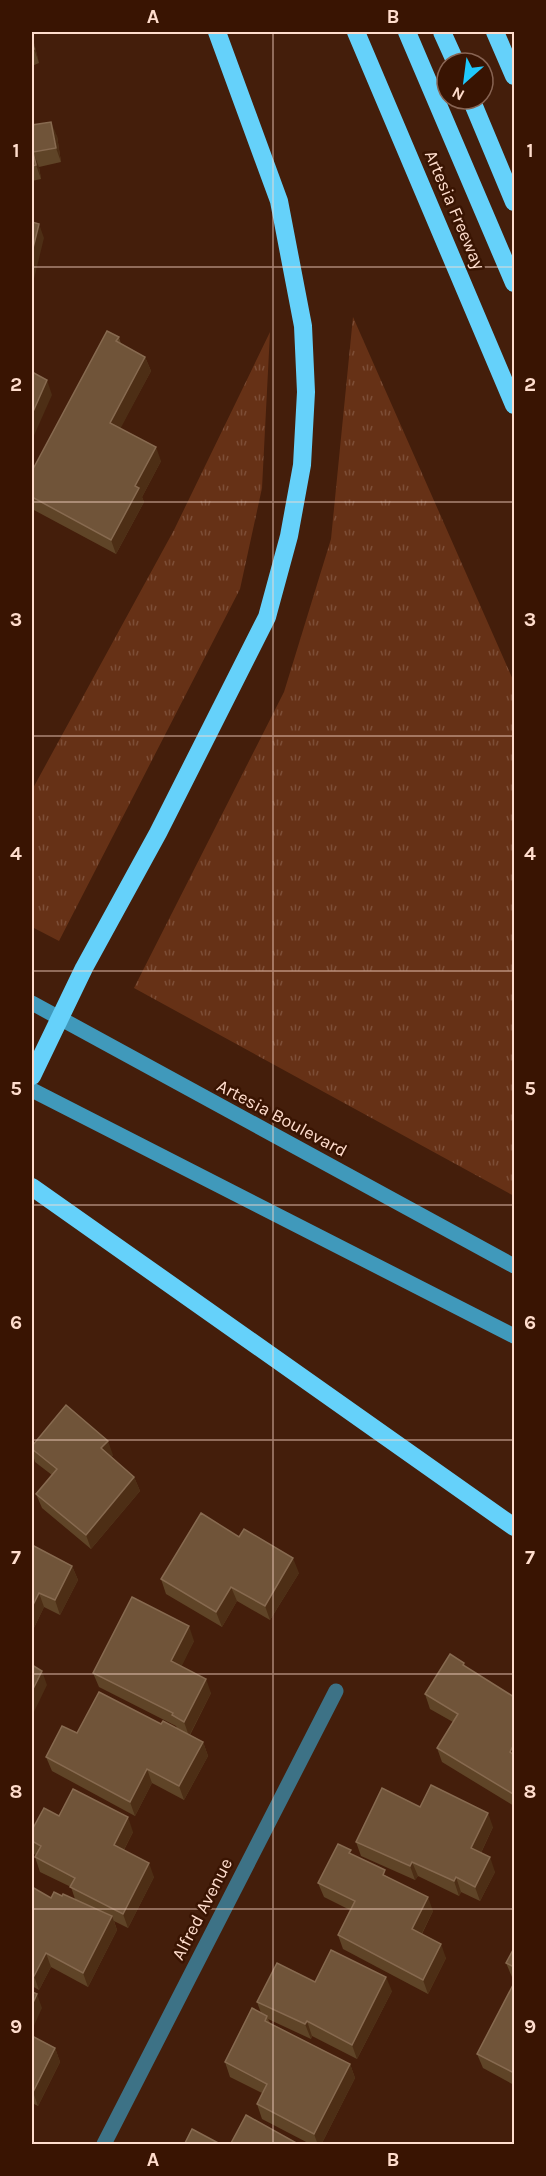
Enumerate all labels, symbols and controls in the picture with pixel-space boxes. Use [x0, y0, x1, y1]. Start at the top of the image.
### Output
text: A [147, 5, 160, 28]
text: B [387, 5, 399, 28]
north arrow [435, 51, 495, 111]
text: N [449, 83, 468, 105]
text: 1 [12, 139, 20, 162]
text: 1 [526, 139, 534, 162]
street label: Artesia Freeway [420, 147, 490, 274]
text: 2 [10, 373, 22, 396]
text: 2 [524, 373, 536, 396]
text: 3 [10, 608, 22, 631]
text: 3 [524, 608, 536, 631]
text: 4 [10, 842, 22, 865]
text: 4 [524, 842, 536, 865]
street label: Artesia Boulevard [213, 1074, 351, 1162]
text: 5 [10, 1077, 22, 1100]
text: 5 [524, 1077, 536, 1100]
text: 6 [10, 1311, 22, 1334]
text: 6 [524, 1311, 536, 1334]
text: 7 [11, 1546, 21, 1569]
text: 7 [525, 1546, 535, 1569]
text: 8 [10, 1780, 22, 1803]
text: 8 [524, 1780, 536, 1803]
street label: Alfred Avenue [167, 1854, 237, 1964]
text: 9 [10, 2015, 22, 2038]
text: 9 [524, 2015, 536, 2038]
text: A [147, 2148, 160, 2171]
text: B [387, 2148, 399, 2171]

